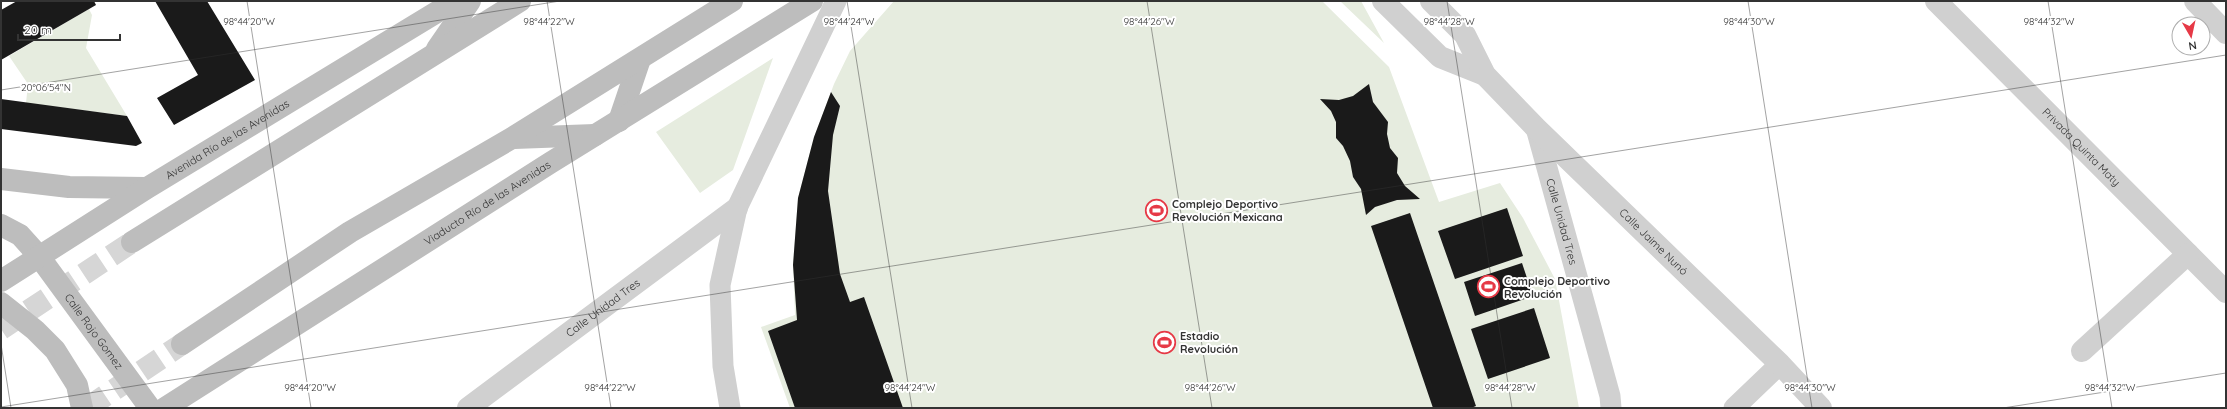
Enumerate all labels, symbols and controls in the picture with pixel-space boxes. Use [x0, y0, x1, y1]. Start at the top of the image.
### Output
text: 98°44'20"W [223, 15, 275, 28]
text: 98°44'22"W [523, 15, 575, 28]
text: 98°44'24"W [824, 15, 875, 28]
text: 98°44'26"W [1123, 15, 1175, 28]
text: 98°44'28"W [1423, 15, 1475, 28]
text: 98°44'30"W [1723, 15, 1775, 28]
text: 98°44'32"W [2023, 15, 2075, 28]
scale bar [18, 16, 120, 42]
north arrow [2171, 16, 2211, 56]
text: 20 m [24, 22, 52, 37]
text: N [2187, 38, 2198, 53]
text: 20°06'54"N [21, 81, 71, 94]
street label: Avenida Río de las Avenidas [163, 96, 292, 182]
street label: Privada Quinta Maty [2039, 105, 2123, 189]
street label: Viaducto Río de las Avenidas [421, 157, 553, 248]
street label: Calle Unidad Tres [1543, 177, 1580, 266]
sports icon: Complejo Deportivo Revolución Mexicana [1144, 197, 1170, 223]
place label: Complejo Deportivo Revolución Mexicana [1172, 197, 1283, 224]
street label: Calle Jaime Nunó [1616, 205, 1691, 278]
sports icon: Complejo Deportivo Revolución [1476, 274, 1502, 300]
place label: Complejo Deportivo Revolución [1504, 274, 1610, 301]
street label: Calle Unidad Tres [563, 276, 643, 340]
street label: Calle Rojo Gomez [62, 291, 126, 372]
sports icon: Estadio Revolución [1152, 329, 1178, 355]
place label: Estadio Revolución [1180, 329, 1238, 356]
text: 98°44'20"W [284, 381, 336, 394]
text: 98°44'22"W [584, 381, 636, 394]
text: 98°44'24"W [885, 381, 936, 394]
text: 98°44'26"W [1184, 381, 1236, 394]
text: 98°44'28"W [1484, 381, 1536, 394]
text: 98°44'30"W [1784, 381, 1836, 394]
text: 98°44'32"W [2084, 381, 2136, 394]

